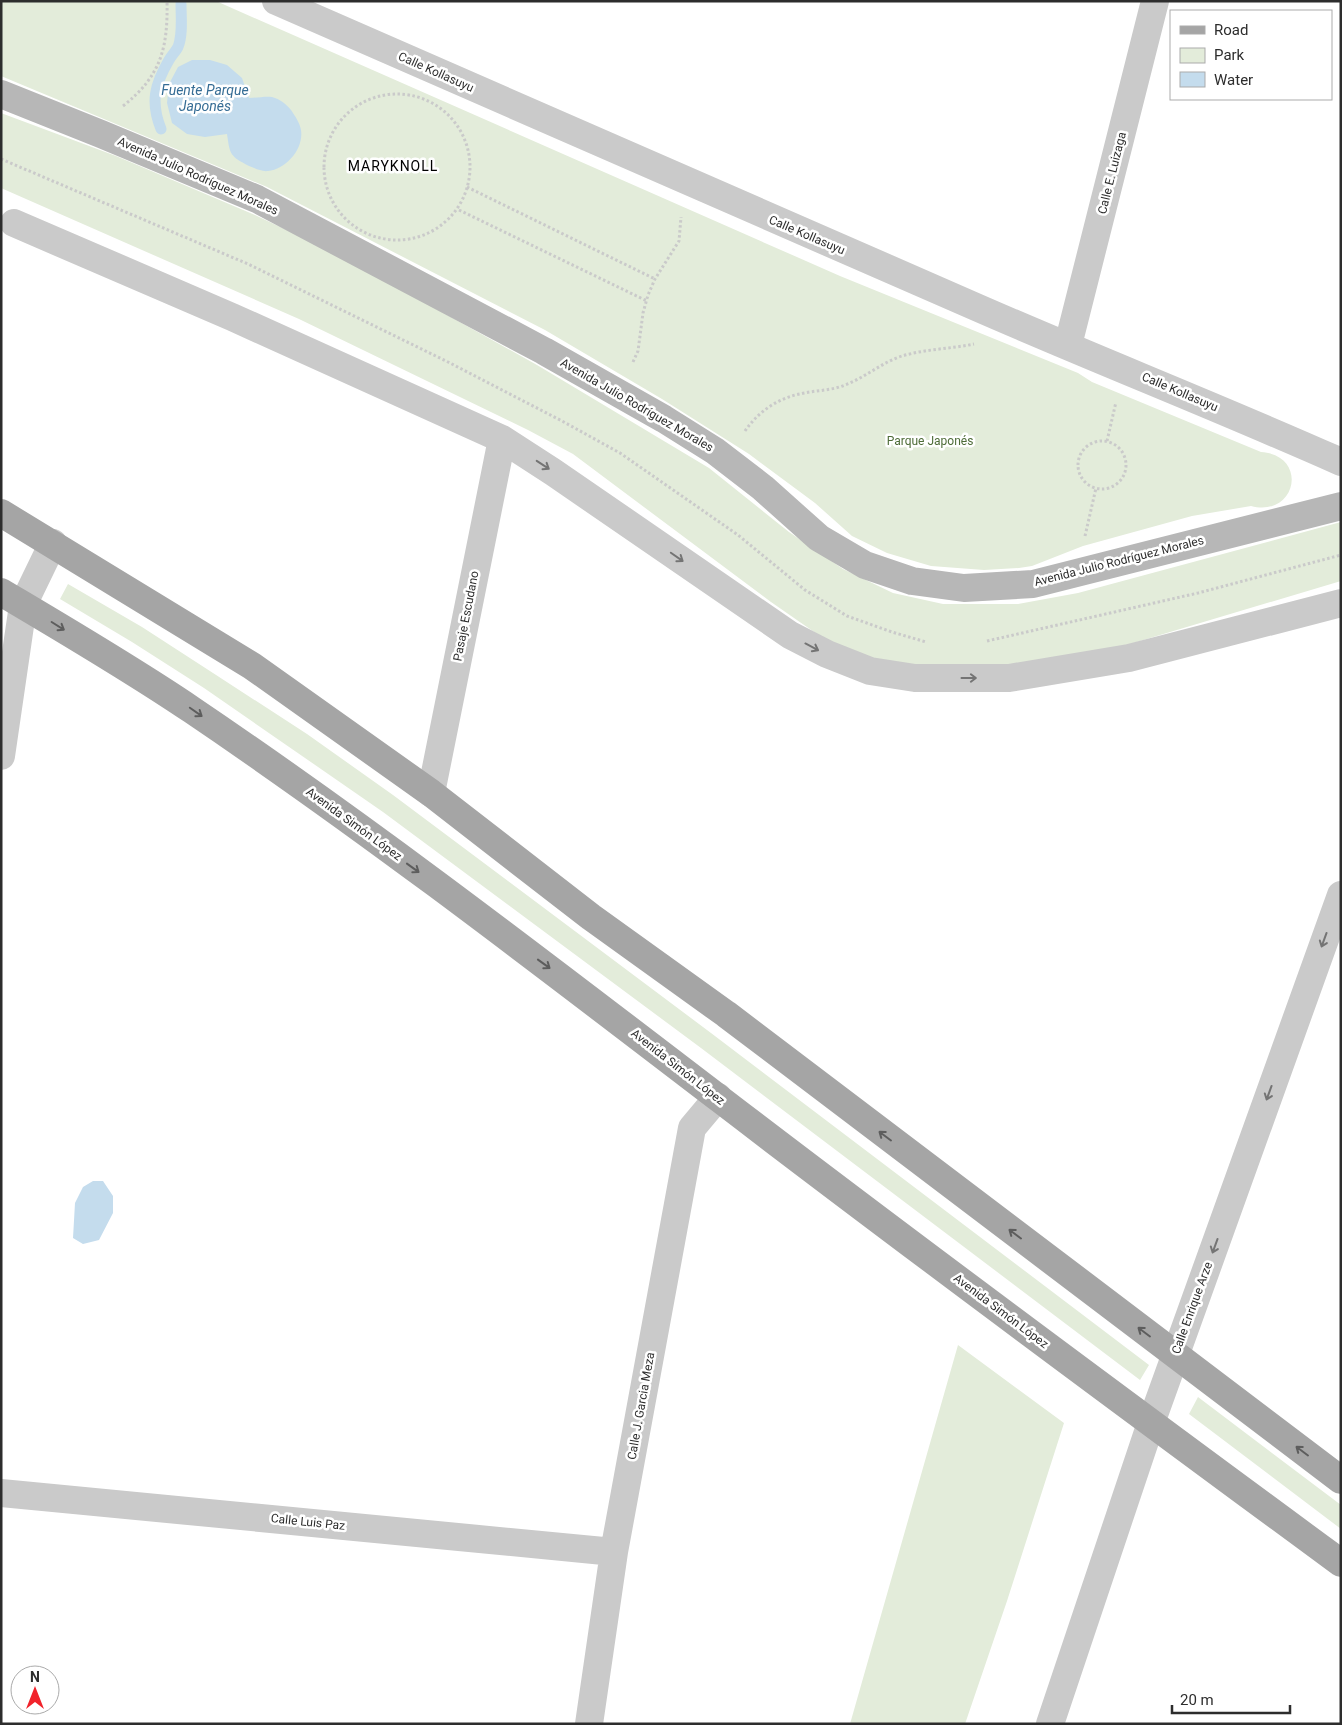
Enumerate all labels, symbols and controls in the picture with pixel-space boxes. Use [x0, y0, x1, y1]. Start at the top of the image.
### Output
legend [1170, 10, 1332, 100]
text: Road [1214, 21, 1248, 39]
text: Park [1214, 46, 1245, 64]
street label: Calle Kollasuyu [396, 49, 476, 95]
text: Water [1214, 71, 1253, 89]
water label: Fuente Parque Japonés [161, 82, 249, 114]
street label: Calle E. Luizaga [1095, 131, 1129, 215]
street label: Avenida Julio Rodríguez Morales [116, 134, 280, 218]
district label: MARYKNOLL [348, 158, 438, 174]
street label: Calle Kollasuyu [767, 213, 847, 257]
street label: Avenida Julio Rodríguez Morales [558, 355, 716, 455]
street label: Calle Kollasuyu [1140, 370, 1220, 414]
park label: Parque Japonés [887, 434, 973, 448]
one-way arrow [535, 460, 549, 470]
street label: Avenida Julio Rodríguez Morales [1033, 533, 1205, 589]
one-way arrow [670, 552, 684, 562]
street label: Pasaje Escudano [450, 570, 482, 662]
one-way arrow [50, 622, 64, 632]
one-way arrow [805, 642, 819, 652]
one-way arrow [960, 673, 977, 683]
one-way arrow [188, 707, 202, 717]
street label: Avenida Simón López [303, 785, 405, 863]
one-way arrow [406, 863, 420, 873]
one-way arrow [1319, 932, 1328, 948]
one-way arrow [537, 959, 550, 970]
street label: Avenida Simón López [628, 1026, 728, 1108]
one-way arrow [1264, 1085, 1273, 1101]
one-way arrow [879, 1130, 892, 1141]
one-way arrow [1008, 1229, 1022, 1239]
one-way arrow [1210, 1238, 1219, 1254]
street label: Calle Enrique Arze [1169, 1260, 1215, 1356]
street label: Avenida Simón López [951, 1271, 1051, 1351]
one-way arrow [1137, 1327, 1151, 1337]
street label: Calle J. Garcia Meza [625, 1351, 657, 1461]
one-way arrow [1295, 1446, 1309, 1456]
street label: Calle Luis Paz [270, 1511, 346, 1533]
north arrow [10, 1665, 60, 1715]
text: N [30, 1669, 40, 1685]
scale bar [1172, 1682, 1290, 1714]
text: 20 m [1180, 1691, 1214, 1709]

